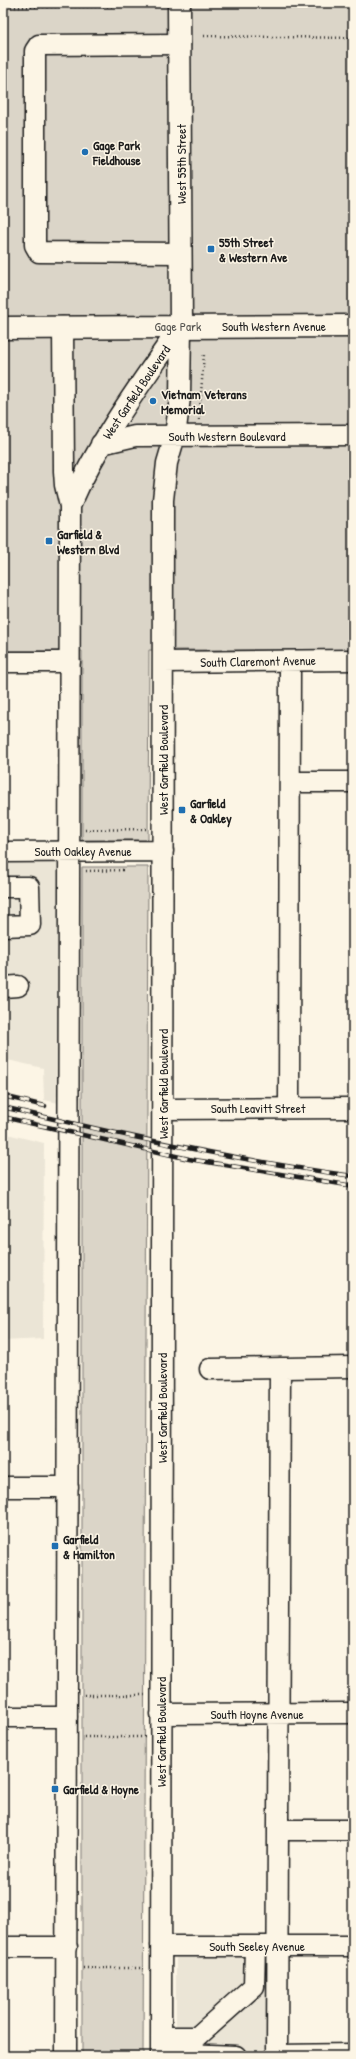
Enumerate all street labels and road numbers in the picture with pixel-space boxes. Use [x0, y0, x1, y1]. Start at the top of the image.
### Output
street label: West 55th Street [172, 124, 190, 204]
street label: South Western Avenue [222, 317, 326, 335]
street label: West Garfield Boulevard [98, 341, 174, 443]
street label: South Western Boulevard [168, 427, 286, 445]
street label: South Claremont Avenue [200, 651, 316, 671]
street label: West Garfield Boulevard [154, 705, 172, 815]
street label: South Oakley Avenue [34, 842, 132, 860]
street label: West Garfield Boulevard [154, 1029, 172, 1139]
street label: South Leavitt Street [211, 1099, 306, 1117]
street label: West Garfield Boulevard [153, 1353, 171, 1463]
street label: West Garfield Boulevard [152, 1677, 170, 1787]
street label: South Hoyne Avenue [210, 1705, 304, 1723]
street label: South Seeley Avenue [209, 1937, 305, 1955]

